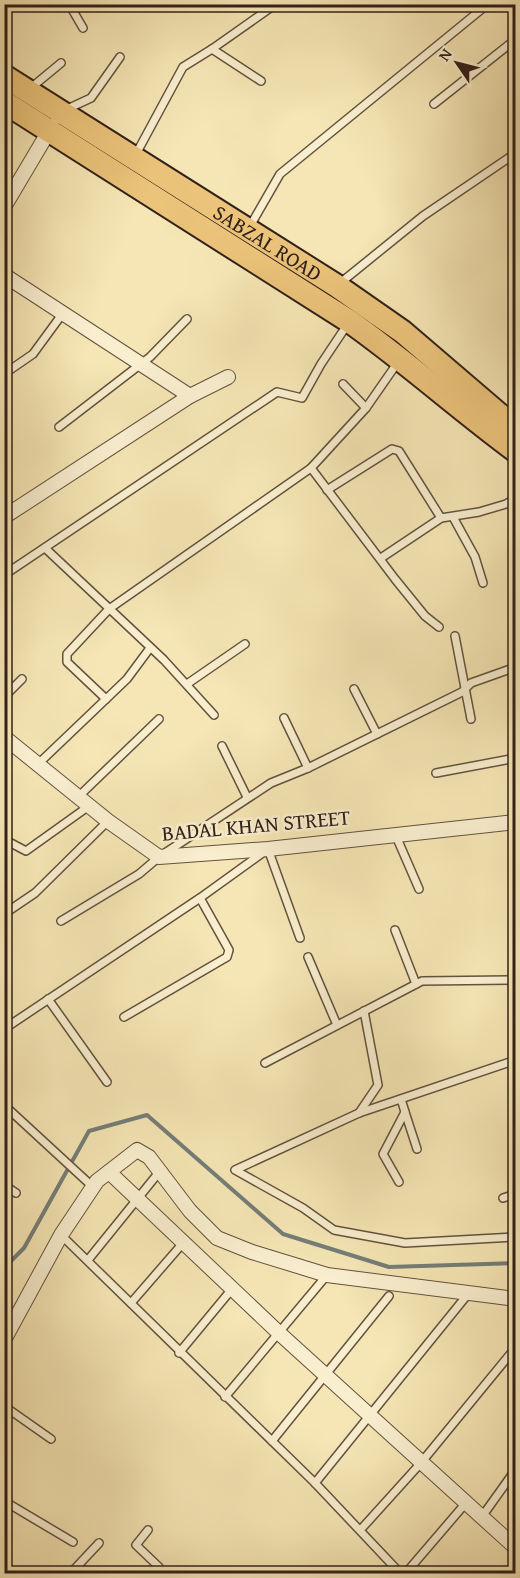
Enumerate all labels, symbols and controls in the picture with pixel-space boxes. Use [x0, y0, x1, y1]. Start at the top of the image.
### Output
north arrow [427, 33, 487, 93]
text: N [432, 43, 458, 66]
street label: SABZAL ROAD [207, 196, 328, 288]
street label: BADAL KHAN STREET [161, 801, 352, 849]

